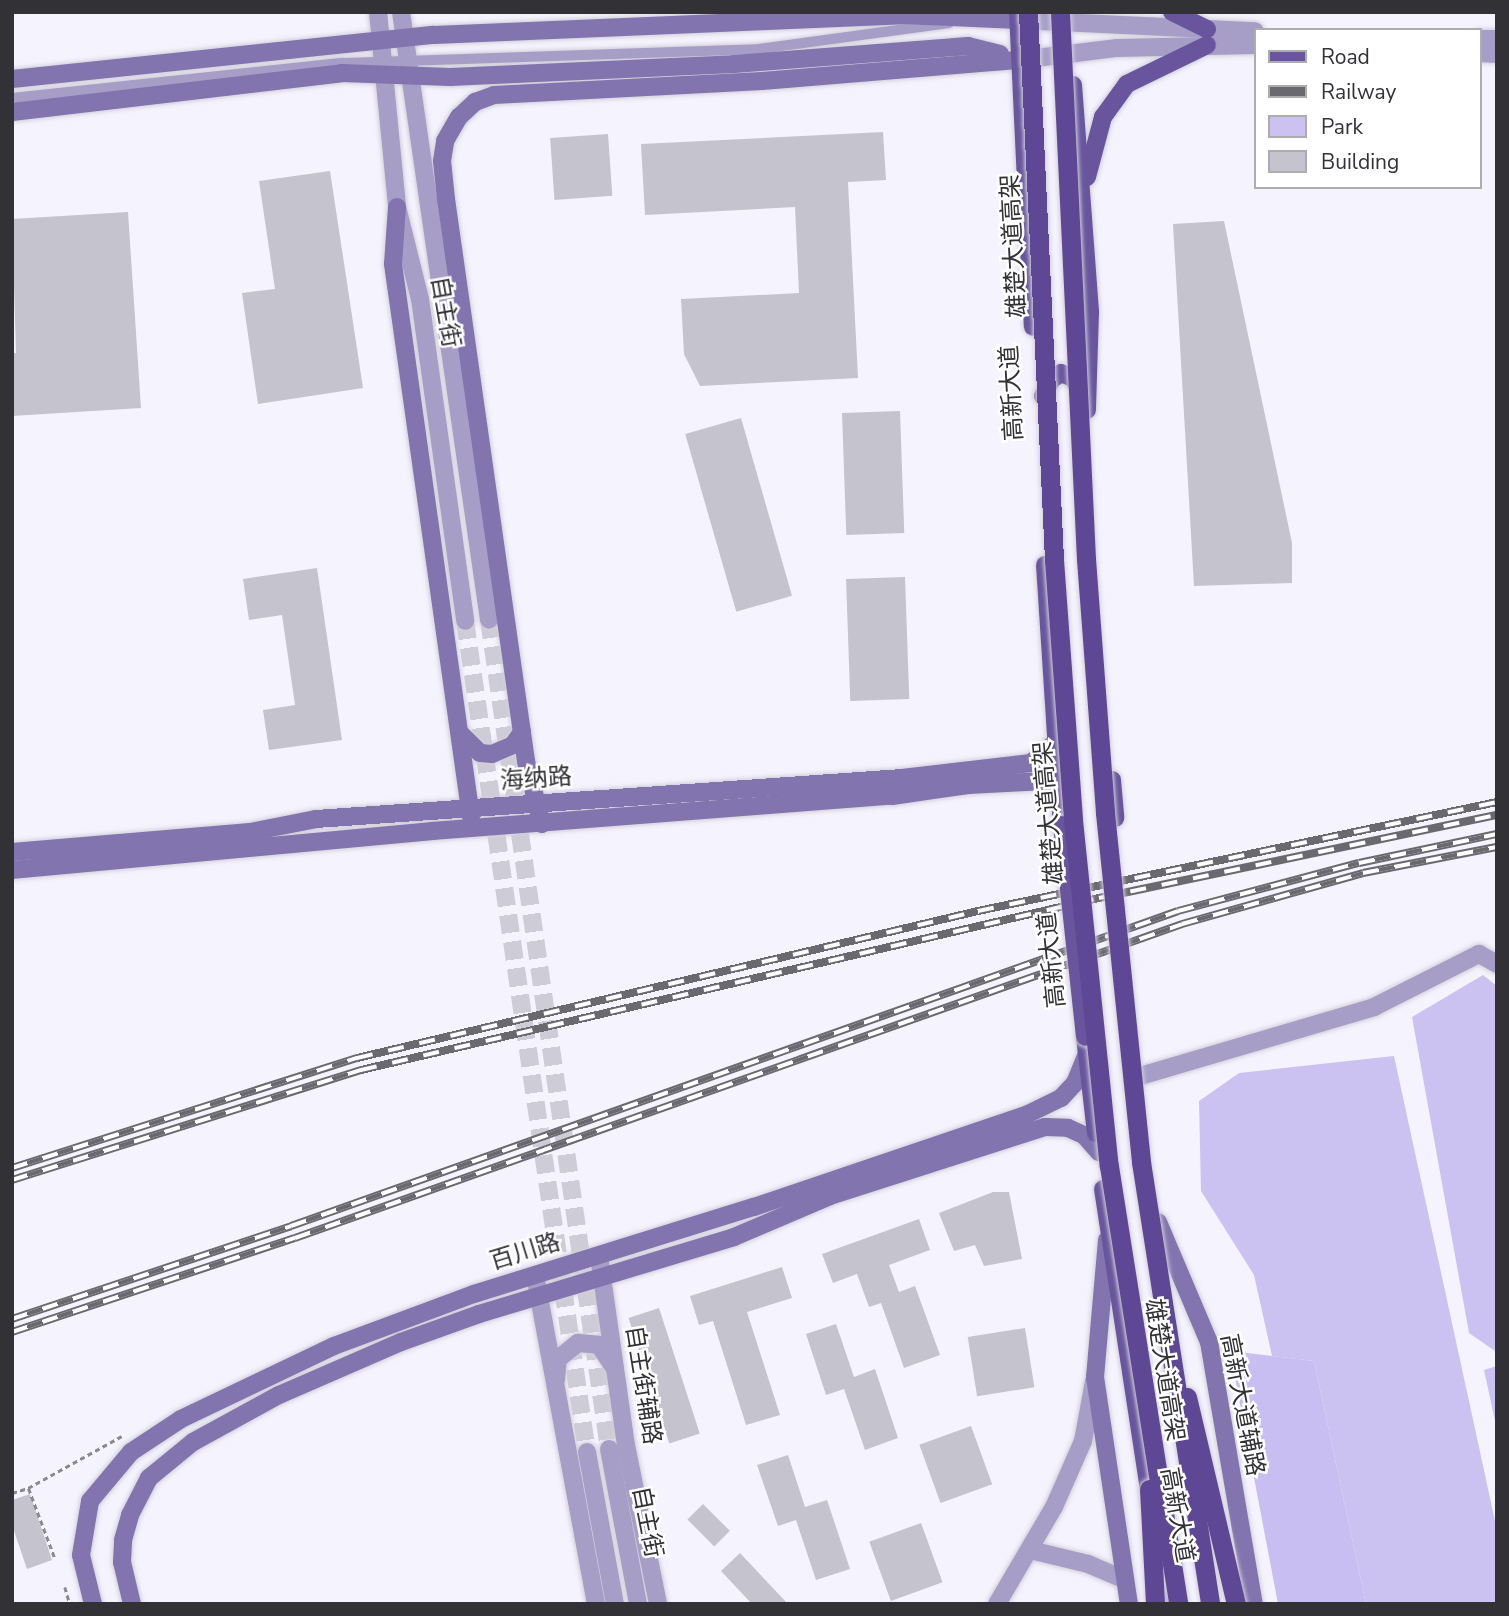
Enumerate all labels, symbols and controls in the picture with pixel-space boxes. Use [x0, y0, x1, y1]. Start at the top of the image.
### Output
legend [1254, 28, 1481, 189]
text: Road [1321, 43, 1370, 71]
text: Railway [1321, 78, 1396, 106]
text: Park [1321, 113, 1363, 141]
text: Building [1321, 148, 1399, 176]
street label: 雄楚大道高架 [996, 173, 1032, 319]
street label: 自主街 [425, 274, 465, 350]
street label: 高新大道 [995, 344, 1029, 442]
street label: 雄楚大道高架 [1028, 740, 1070, 886]
street label: 海纳路 [499, 762, 573, 796]
street label: 高新大道 [1033, 911, 1071, 1009]
street label: 百川路 [486, 1228, 564, 1276]
street label: 雄楚大道高架 [1139, 1297, 1189, 1443]
street label: 自主街辅路 [619, 1323, 667, 1447]
street label: 高新大道辅路 [1214, 1332, 1270, 1478]
street label: 高新大道 [1154, 1465, 1200, 1565]
street label: 自主街 [626, 1484, 668, 1560]

